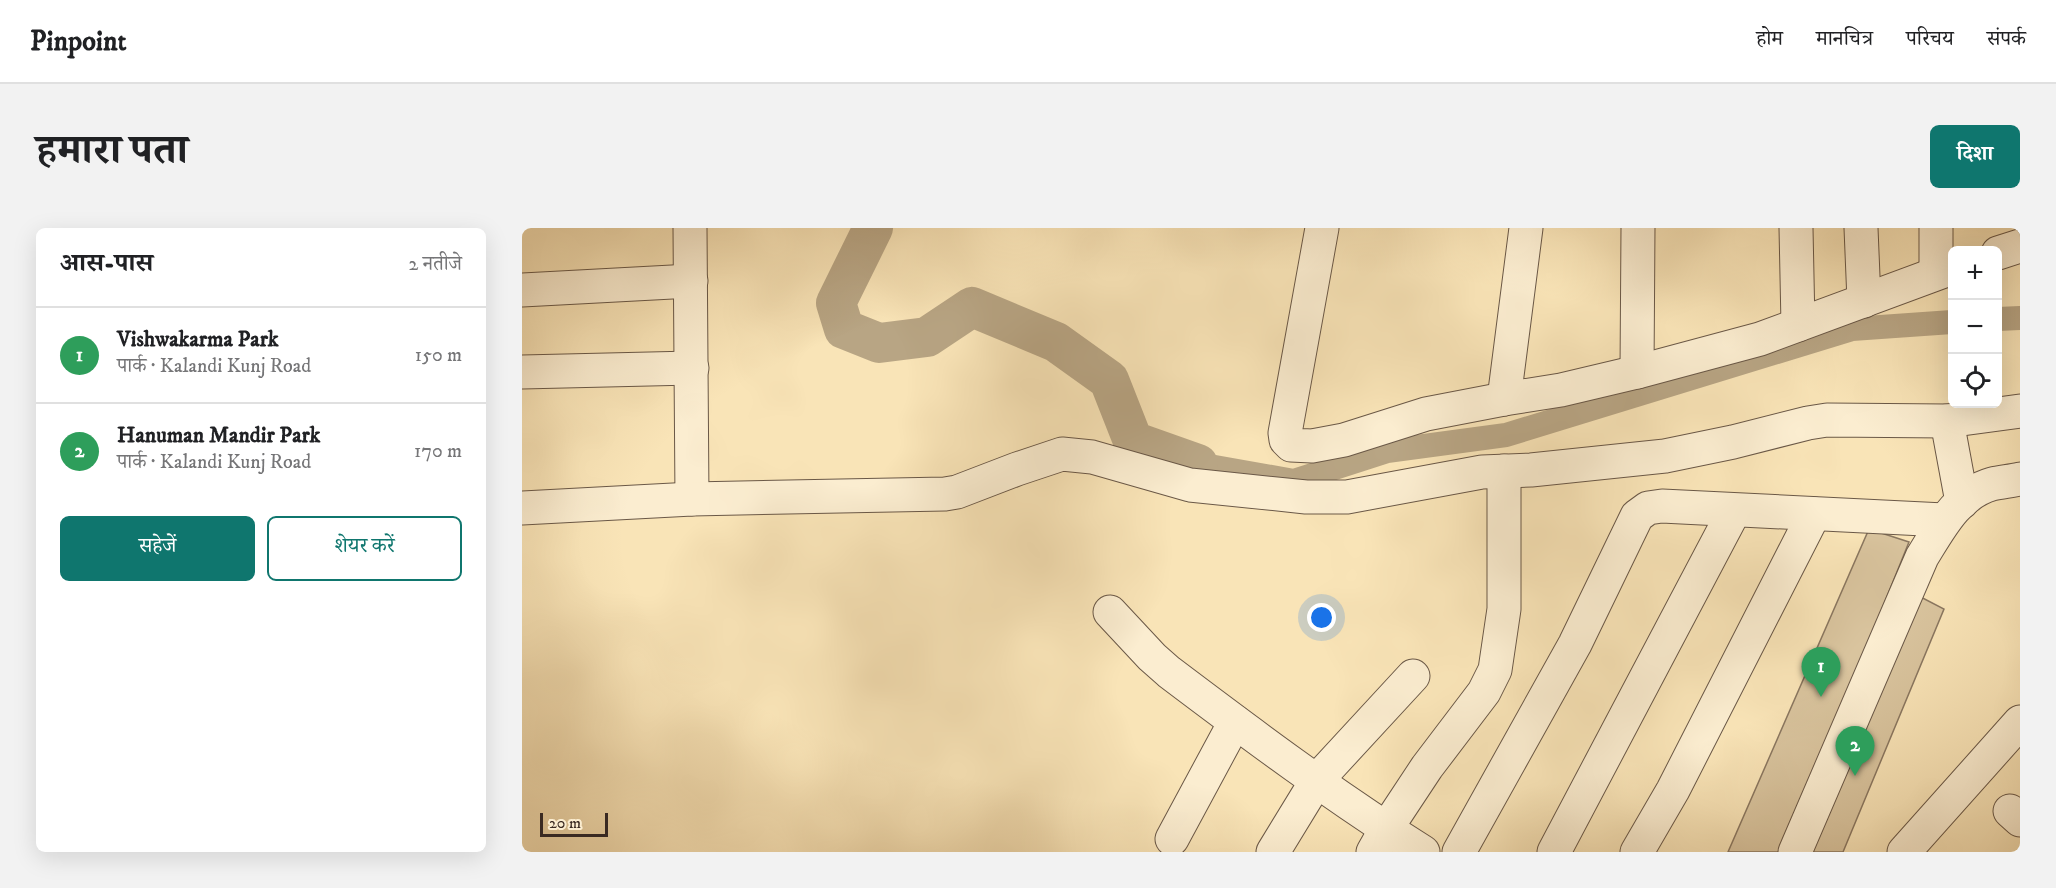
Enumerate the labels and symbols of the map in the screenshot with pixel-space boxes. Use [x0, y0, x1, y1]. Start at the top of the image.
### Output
your location [1307, 603, 1336, 632]
pin: 1 [1802, 648, 1840, 697]
pin: 2 [1836, 726, 1874, 776]
scale bar [540, 810, 608, 838]

